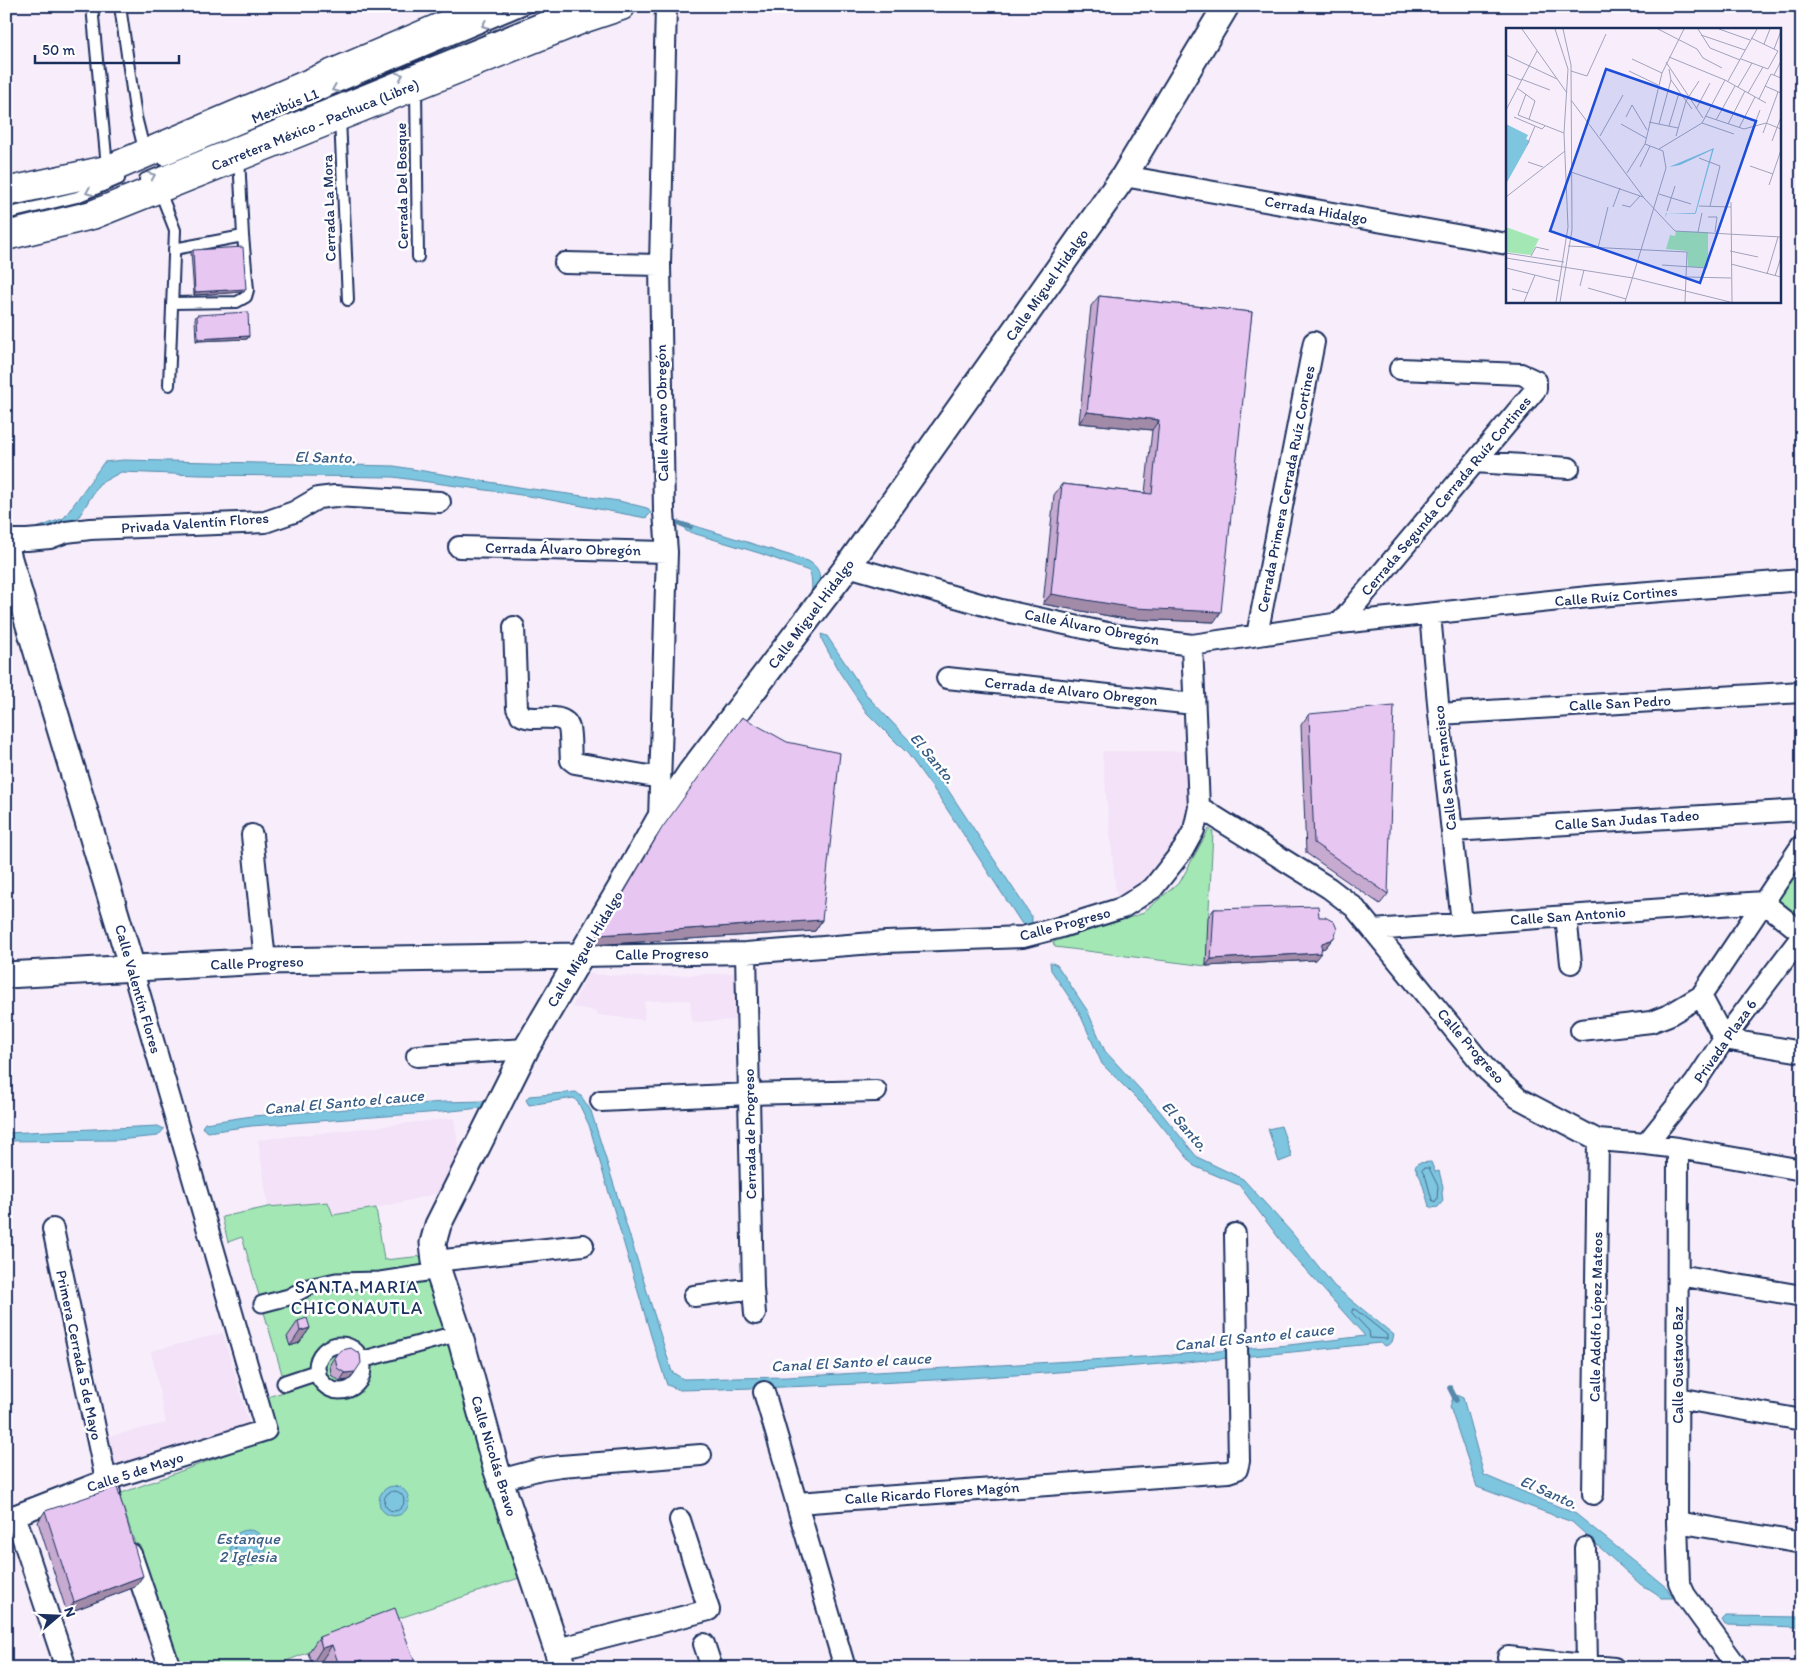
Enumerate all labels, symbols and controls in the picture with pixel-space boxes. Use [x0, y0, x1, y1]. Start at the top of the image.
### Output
one-way arrow [481, 19, 490, 30]
inset map [1506, 28, 1780, 302]
scale bar [35, 32, 179, 64]
text: 50 m [42, 41, 75, 59]
one-way arrow [395, 71, 404, 82]
street label: Carretera México - Pachuca (Libre) [209, 75, 421, 175]
one-way arrow [331, 82, 340, 93]
street label: Mexibús L1 [249, 84, 321, 128]
street label: Cerrada Del Bosque [392, 122, 412, 250]
street label: Cerrada La Mora [318, 154, 340, 262]
one-way arrow [147, 172, 156, 182]
one-way arrow [85, 186, 93, 196]
street label: Cerrada Hidalgo [1263, 192, 1369, 228]
street label: Calle Miguel Hidalgo [1002, 225, 1092, 345]
street label: Calle Álvaro Obregón [652, 344, 672, 482]
street label: Cerrada Primera Cerrada Ruíz Cortines [1253, 364, 1319, 614]
street label: Cerrada Segunda Cerrada Ruíz Cortines [1357, 392, 1535, 600]
water label: El Santo. [294, 447, 356, 467]
street label: Privada Valentín Flores [120, 509, 270, 537]
street label: Cerrada Álvaro Obregón [485, 539, 642, 559]
street label: Calle Miguel Hidalgo [764, 556, 858, 672]
street label: Calle Ruíz Cortines [1554, 582, 1679, 610]
street label: Calle Álvaro Obregón [1023, 605, 1162, 649]
street label: Cerrada de Alvaro Obregon [984, 673, 1158, 709]
street label: Calle San Pedro [1569, 691, 1671, 715]
street label: Calle San Francisco [1429, 704, 1461, 832]
water label: El Santo. [906, 729, 960, 787]
street label: Calle San Judas Tadeo [1554, 806, 1700, 834]
street label: Calle Miguel Hidalgo [543, 887, 627, 1011]
street label: Calle Progreso [1018, 903, 1112, 945]
street label: Calle San Antonio [1510, 903, 1626, 929]
street label: Calle Valentín Flores [111, 922, 165, 1056]
street label: Calle Progreso [615, 944, 709, 964]
street label: Calle Progreso [210, 952, 304, 974]
street label: Privada Plaza 6 [1689, 996, 1761, 1086]
street label: Calle Progreso [1434, 1005, 1508, 1087]
street label: Cerrada de Progreso [740, 1068, 760, 1200]
water label: Canal El Santo el cauce [263, 1085, 426, 1118]
water label: El Santo. [1158, 1097, 1212, 1155]
street label: Calle Adolfo López Mateos [1586, 1231, 1606, 1402]
street label: Primera Cerrada 5 de Mayo [52, 1268, 106, 1442]
district label: SANTA MARIA CHICONAUTLA [291, 1276, 423, 1319]
street label: Calle Gustavo Baz [1669, 1306, 1687, 1424]
water label: Canal El Santo el cauce [1173, 1319, 1336, 1355]
water label: Canal El Santo el cauce [771, 1348, 933, 1376]
street label: Calle Nicolás Bravo [467, 1394, 521, 1518]
street label: Calle 5 de Mayo [84, 1448, 186, 1496]
water label: El Santo. [1517, 1471, 1581, 1513]
street label: Calle Ricardo Flores Magón [844, 1478, 1020, 1508]
water label: Estanque 2 Iglesia [216, 1529, 281, 1566]
north arrow [32, 1592, 82, 1642]
text: N [60, 1605, 79, 1619]

